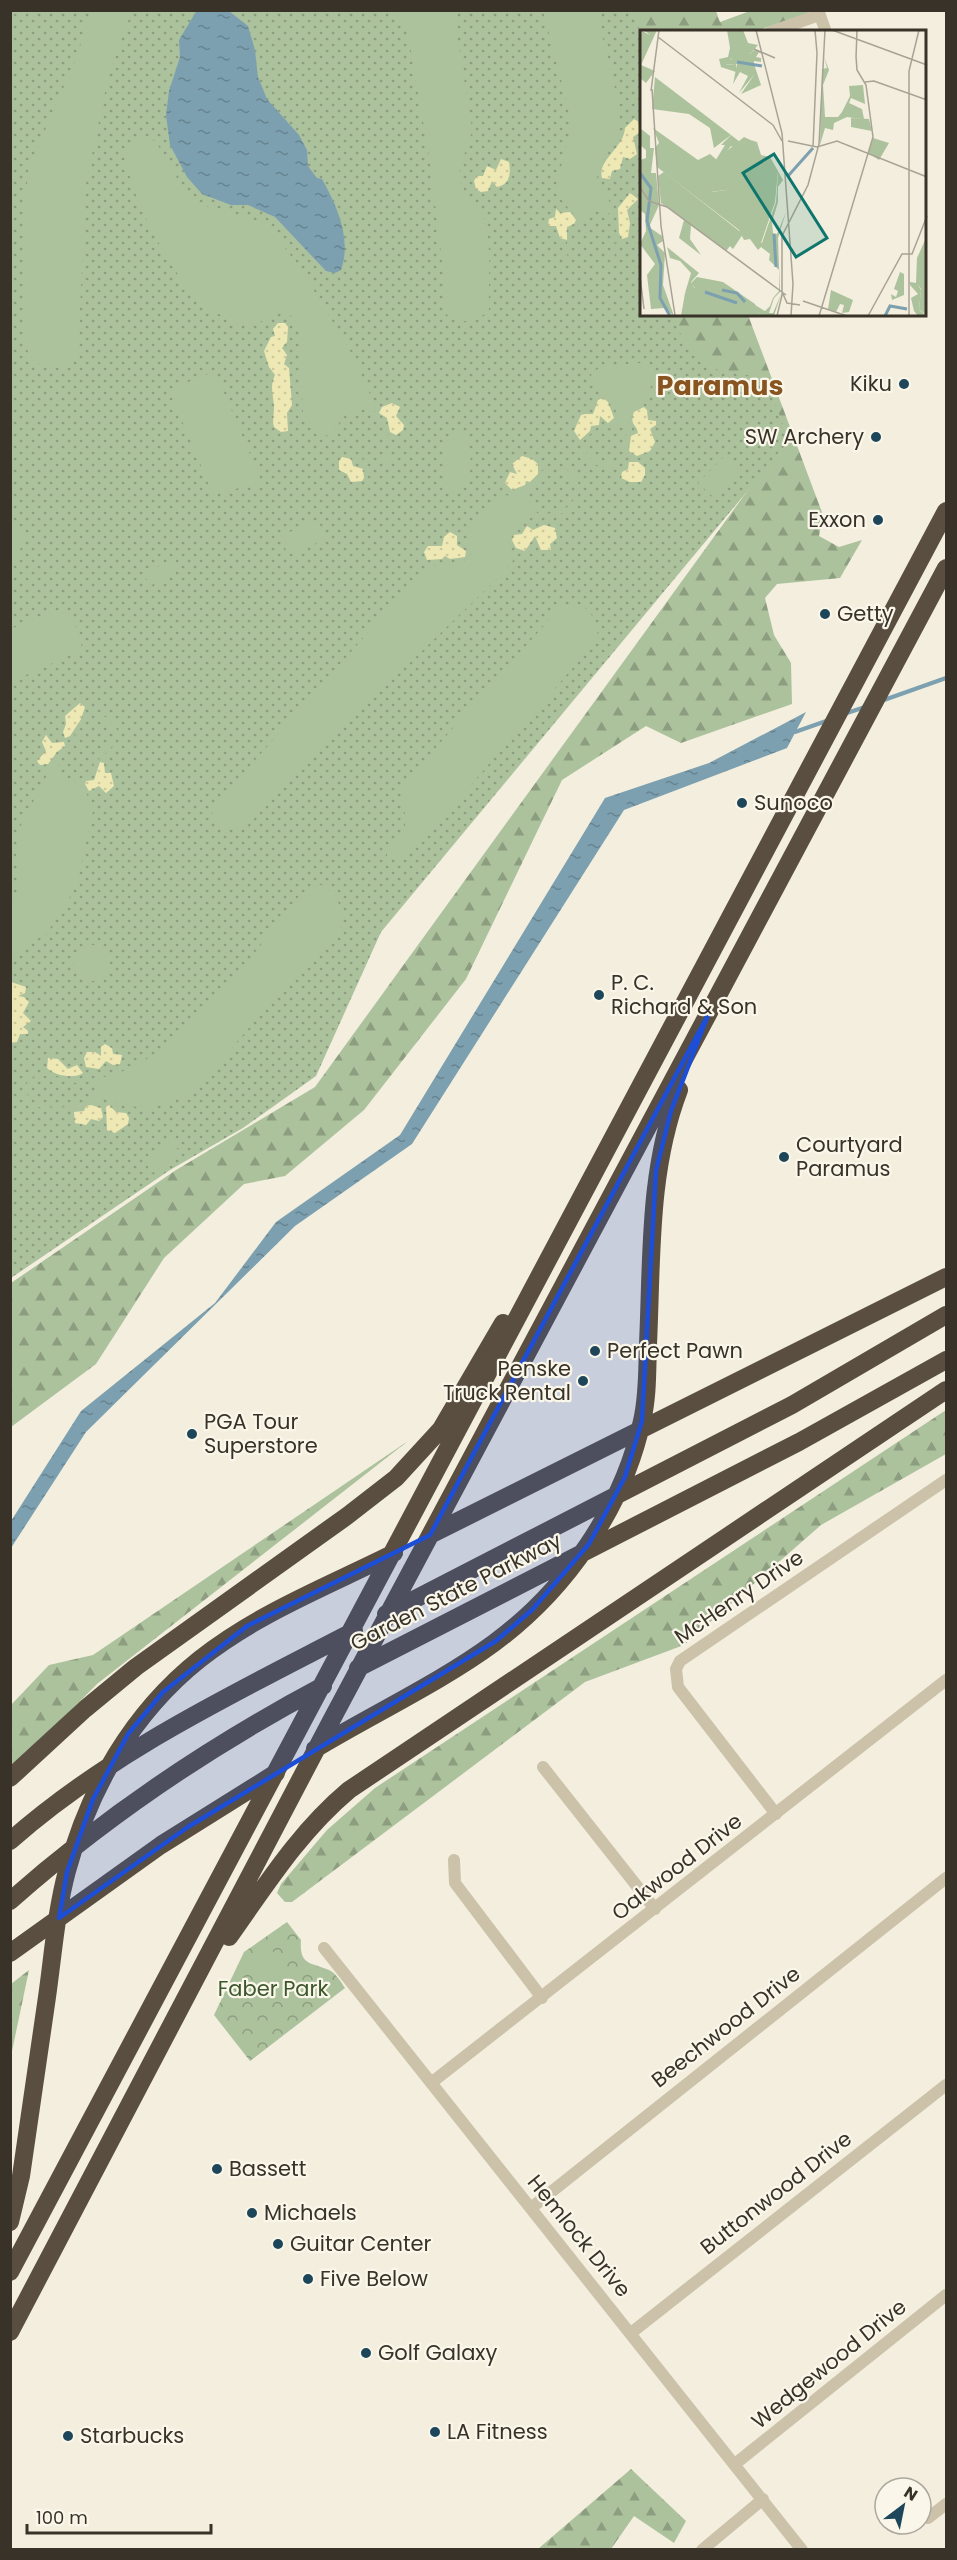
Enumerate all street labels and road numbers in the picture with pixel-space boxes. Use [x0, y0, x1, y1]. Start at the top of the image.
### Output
street label: Garden State Parkway [345, 1526, 566, 1657]
street label: McHenry Drive [669, 1543, 809, 1650]
street label: Oakwood Drive [605, 1807, 748, 1927]
street label: Beechwood Drive [645, 1959, 806, 2094]
street label: Buttonwood Drive [694, 2124, 858, 2261]
street label: Hemlock Drive [521, 2168, 638, 2303]
street label: Wedgewood Drive [745, 2292, 912, 2435]

